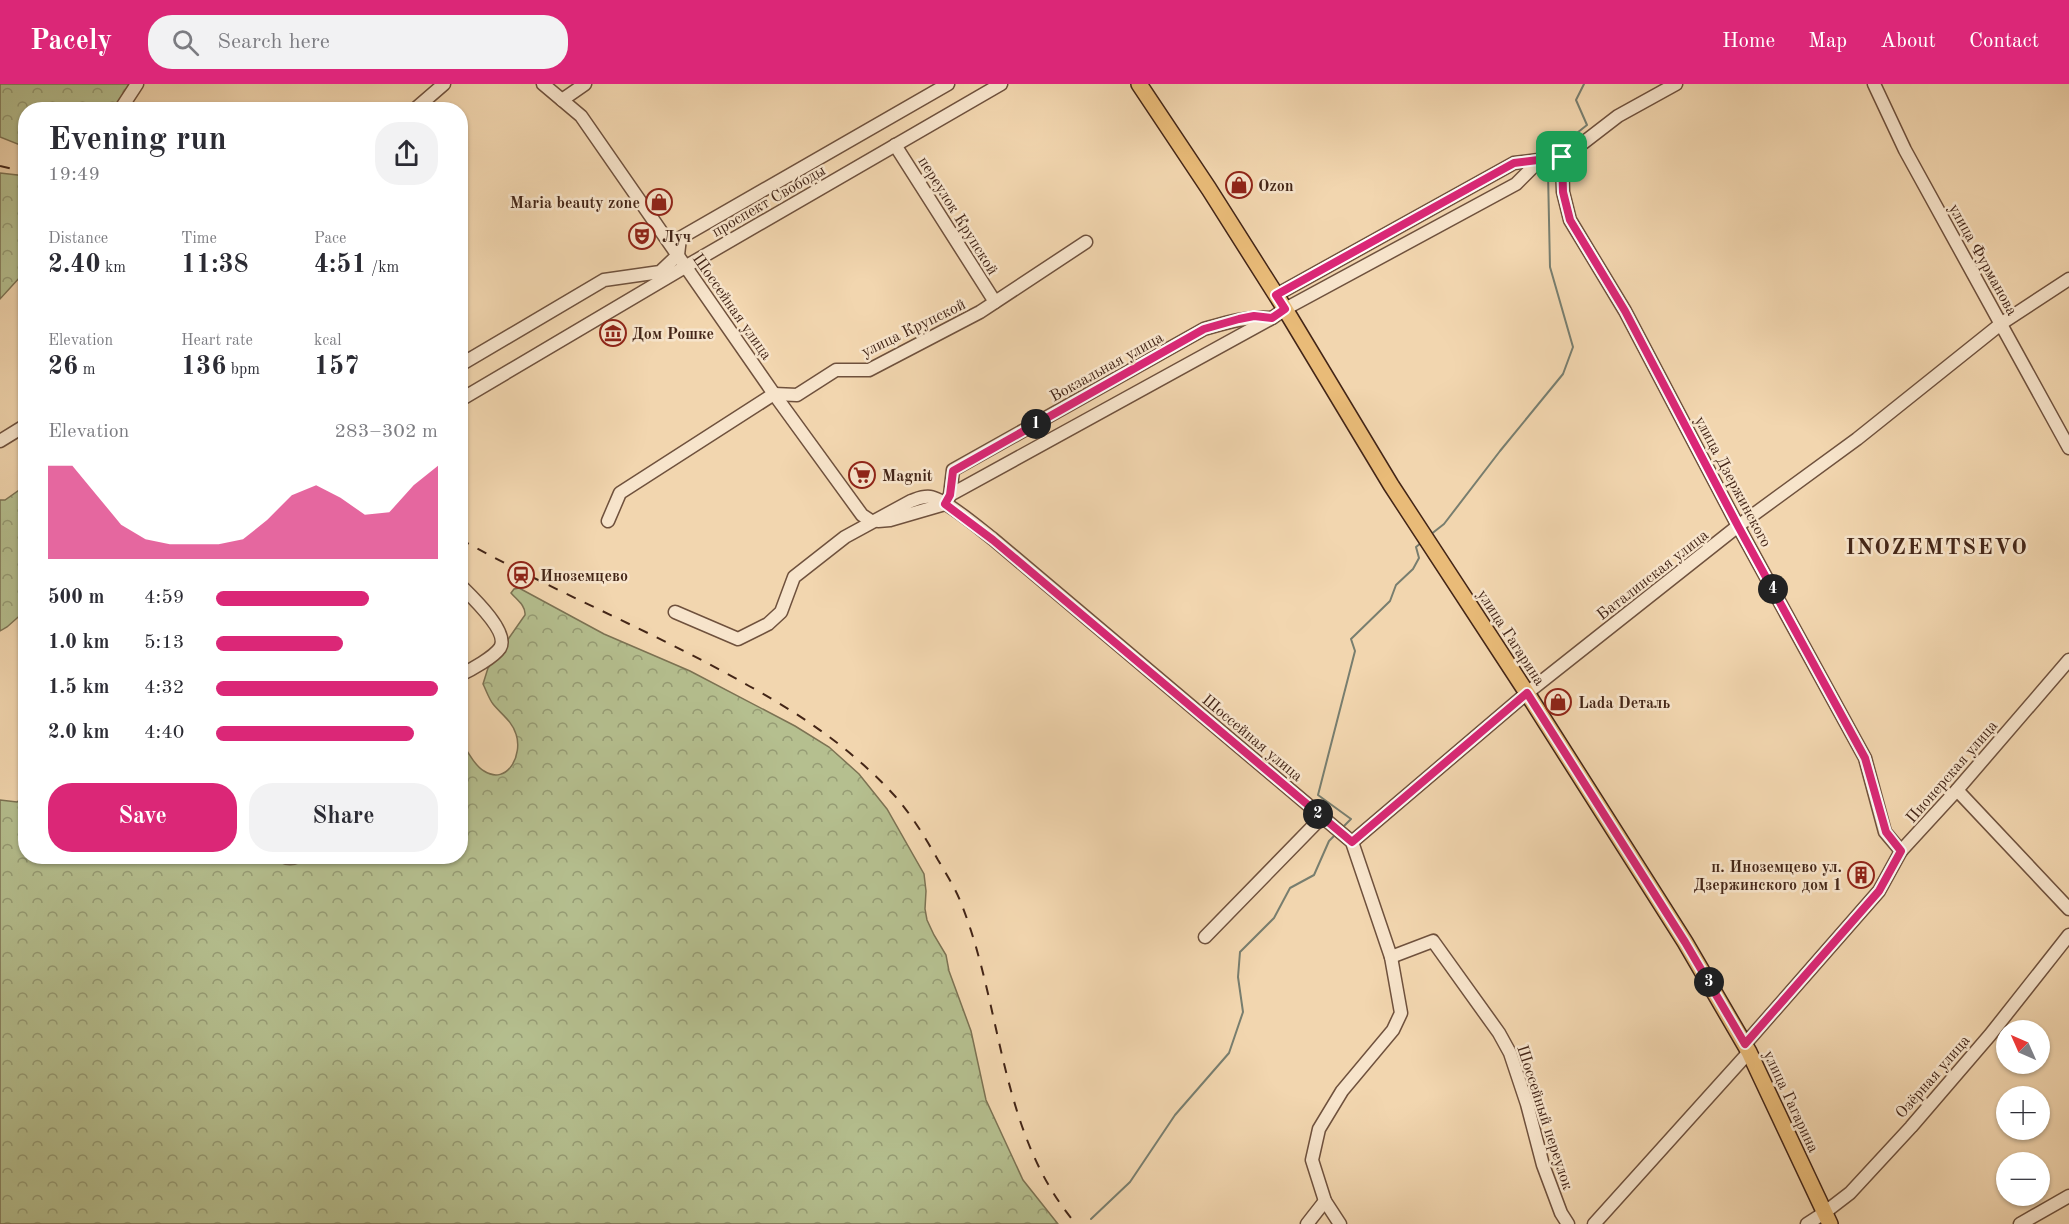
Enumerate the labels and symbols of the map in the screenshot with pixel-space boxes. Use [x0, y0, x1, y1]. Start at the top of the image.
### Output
pin [1536, 131, 1587, 182]
street label: переулок Крупской [914, 154, 1000, 278]
street label: проспект Свободы [709, 163, 829, 241]
shop icon: Ozon [1224, 170, 1254, 200]
place label: Ozon [1258, 179, 1294, 195]
shop icon: Maria beauty zone [644, 187, 674, 217]
place label: Maria beauty zone [510, 196, 640, 212]
street label: улица Фурманова [1945, 201, 2020, 319]
theatre icon: Луч [627, 221, 657, 251]
place label: Луч [662, 230, 691, 246]
street label: Шоссейная улица [689, 251, 774, 363]
street label: улица Крупской [859, 297, 969, 361]
museum icon: Дом Рошке [598, 318, 628, 348]
place label: Дом Рошке [632, 327, 714, 343]
street label: Вокзальная улица [1048, 330, 1166, 406]
pin: 1 [1021, 409, 1051, 439]
street label: улица Дзержинского [1691, 414, 1774, 550]
supermarket icon: Magnit [847, 460, 877, 490]
place label: Magnit [882, 469, 933, 485]
street label: Баталинская улица [1594, 527, 1712, 624]
district label: INOZEMTSEVO [1846, 537, 2028, 559]
station icon: Иноземцево [506, 560, 536, 590]
place label: Иноземцево [540, 569, 628, 585]
pin: 4 [1758, 574, 1788, 604]
street label: улица Гагарина [1473, 587, 1547, 689]
shop icon: Lada Dеталь [1543, 687, 1573, 717]
street label: Шоссейная улица [1198, 692, 1305, 785]
place label: Lada Dеталь [1578, 696, 1670, 712]
street label: Пионерская улица [1904, 718, 2001, 827]
pin: 2 [1303, 799, 1333, 829]
place label: п. Иноземцево ул. Дзержинского дом 1 [1693, 860, 1842, 894]
building icon: п. Иноземцево ул. Дзержинского дом 1 [1846, 860, 1876, 890]
pin: 3 [1694, 967, 1724, 997]
north arrow [1996, 1020, 2050, 1074]
street label: Озёрная улица [1893, 1033, 1974, 1122]
street label: Шоссейный переулок [1513, 1043, 1575, 1192]
street label: улица Гагарина [1760, 1048, 1821, 1155]

